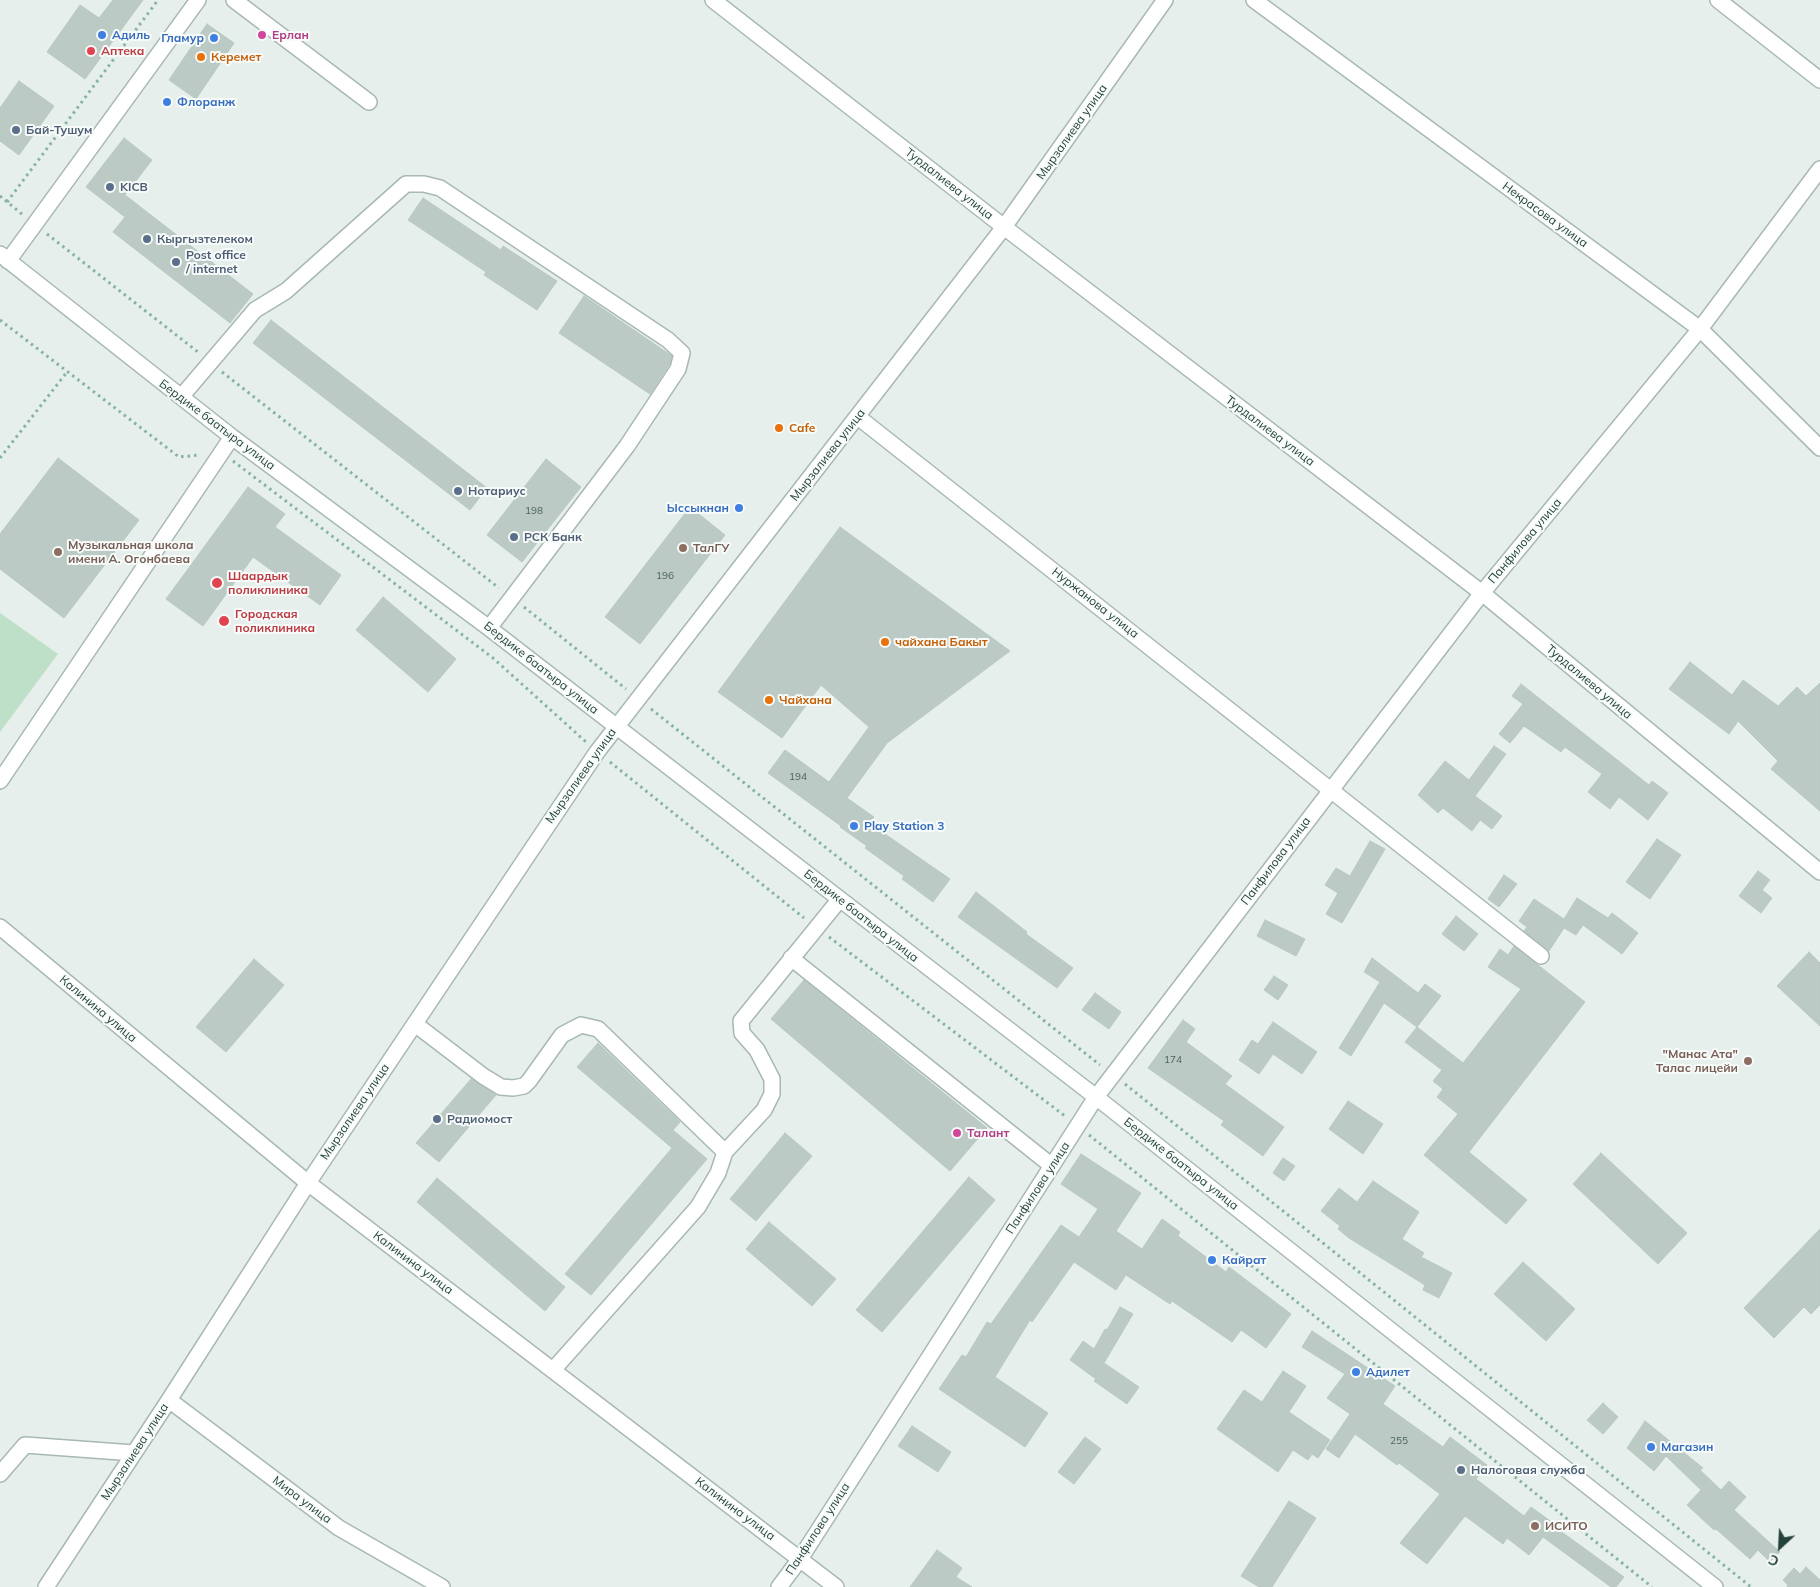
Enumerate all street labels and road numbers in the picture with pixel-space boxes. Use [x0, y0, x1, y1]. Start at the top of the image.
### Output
street label: Мырзалиева улица [1034, 82, 1110, 182]
street label: Турдалиева улица [902, 145, 996, 223]
street label: Некрасова улица [1499, 179, 1591, 251]
street label: Бердике баатыра улица [156, 377, 278, 473]
street label: Турдалиева улица [1223, 393, 1317, 469]
street label: Мырзалиева улица [788, 406, 868, 504]
street label: Панфилова улица [1485, 495, 1565, 587]
street label: Нуржанова улица [1049, 565, 1141, 641]
street label: Бердике баатыра улица [481, 619, 601, 717]
street label: Турдалиева улица [1543, 642, 1635, 722]
street label: Мырзалиева улица [543, 726, 619, 826]
street label: Панфилова улица [1238, 814, 1314, 908]
street label: Бердике баатыра улица [801, 867, 921, 965]
street label: Калинина улица [56, 973, 140, 1045]
street label: Мырзалиева улица [317, 1061, 393, 1163]
street label: Бердике баатыра улица [1121, 1115, 1241, 1213]
street label: Панфилова улица [1003, 1139, 1073, 1237]
street label: Калинина улица [370, 1228, 456, 1298]
street label: Мырзалиева улица [98, 1401, 172, 1503]
street label: Мира улица [270, 1473, 334, 1527]
street label: Калинина улица [692, 1474, 778, 1544]
street label: Панфилова улица [783, 1480, 853, 1578]

